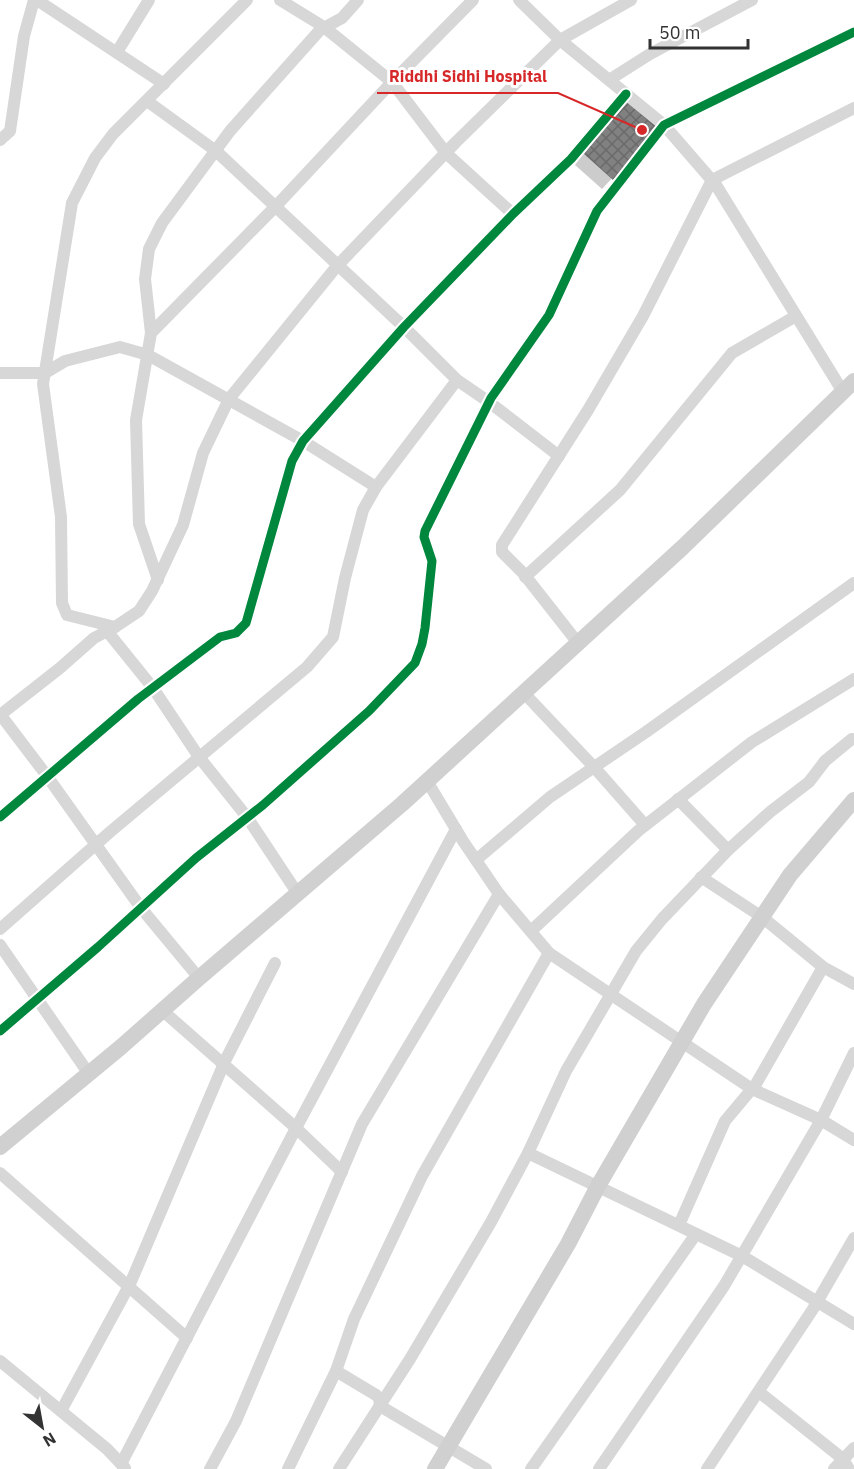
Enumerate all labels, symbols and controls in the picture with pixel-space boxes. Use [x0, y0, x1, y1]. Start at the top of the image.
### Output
scale bar [650, 12, 748, 50]
text: 50 m [659, 21, 701, 44]
callout: Riddhi Sidhi Hospital [377, 59, 558, 93]
text: Riddhi Sidhi Hospital [389, 66, 547, 86]
north arrow [12, 1397, 72, 1457]
text: N [40, 1428, 60, 1451]

